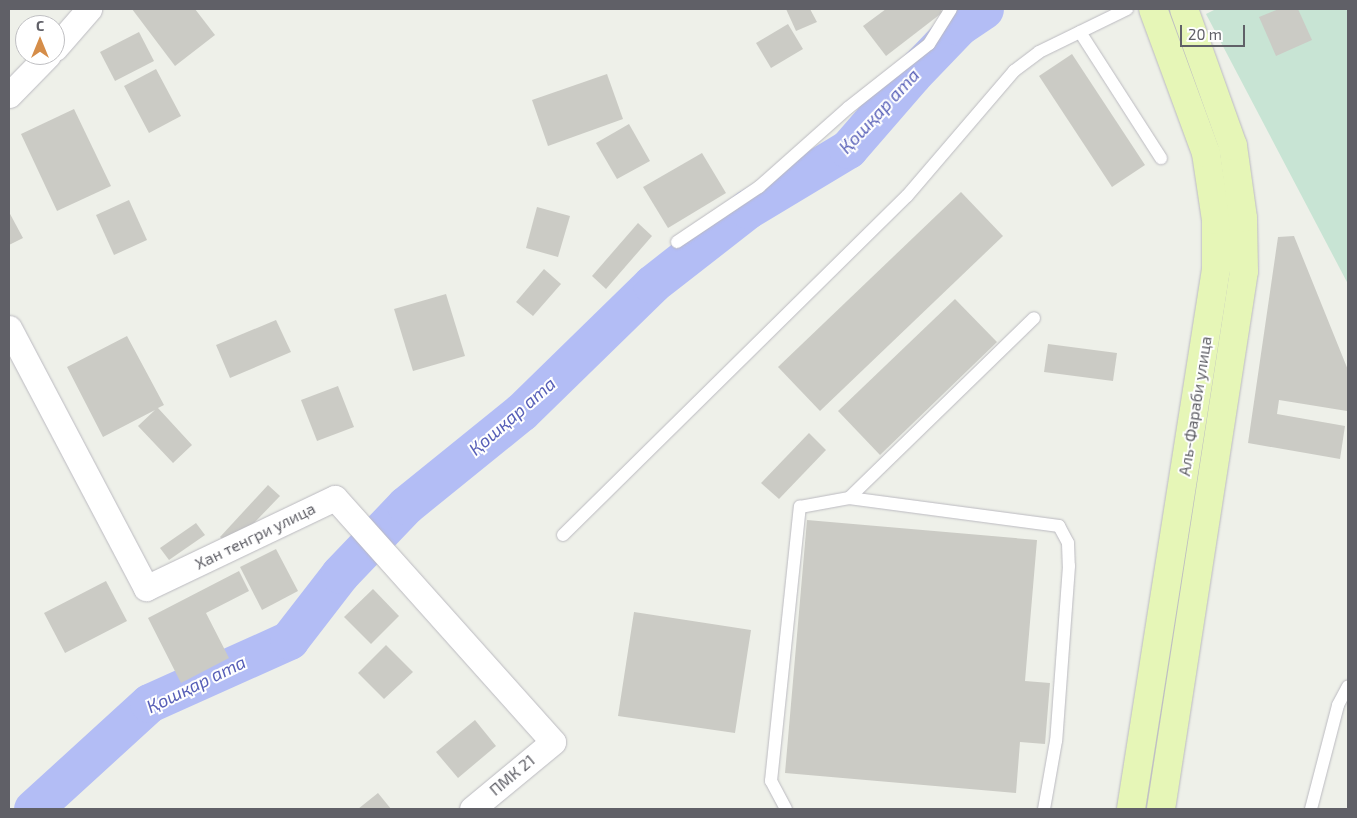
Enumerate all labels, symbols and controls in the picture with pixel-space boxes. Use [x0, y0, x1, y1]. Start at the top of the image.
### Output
north arrow [15, 15, 65, 65]
scale bar [1182, 15, 1247, 47]
text: С [36, 17, 44, 34]
text: 20 m [1188, 25, 1222, 43]
water label: Қошқар ата [834, 64, 924, 158]
street label: Аль-Фараби улица [1174, 335, 1216, 477]
water label: Қошқар ата [464, 372, 560, 460]
street label: Хан тенгри улица [192, 499, 318, 573]
water label: Қошқар ата [143, 651, 249, 717]
street label: ПМК 21 [485, 751, 539, 799]

